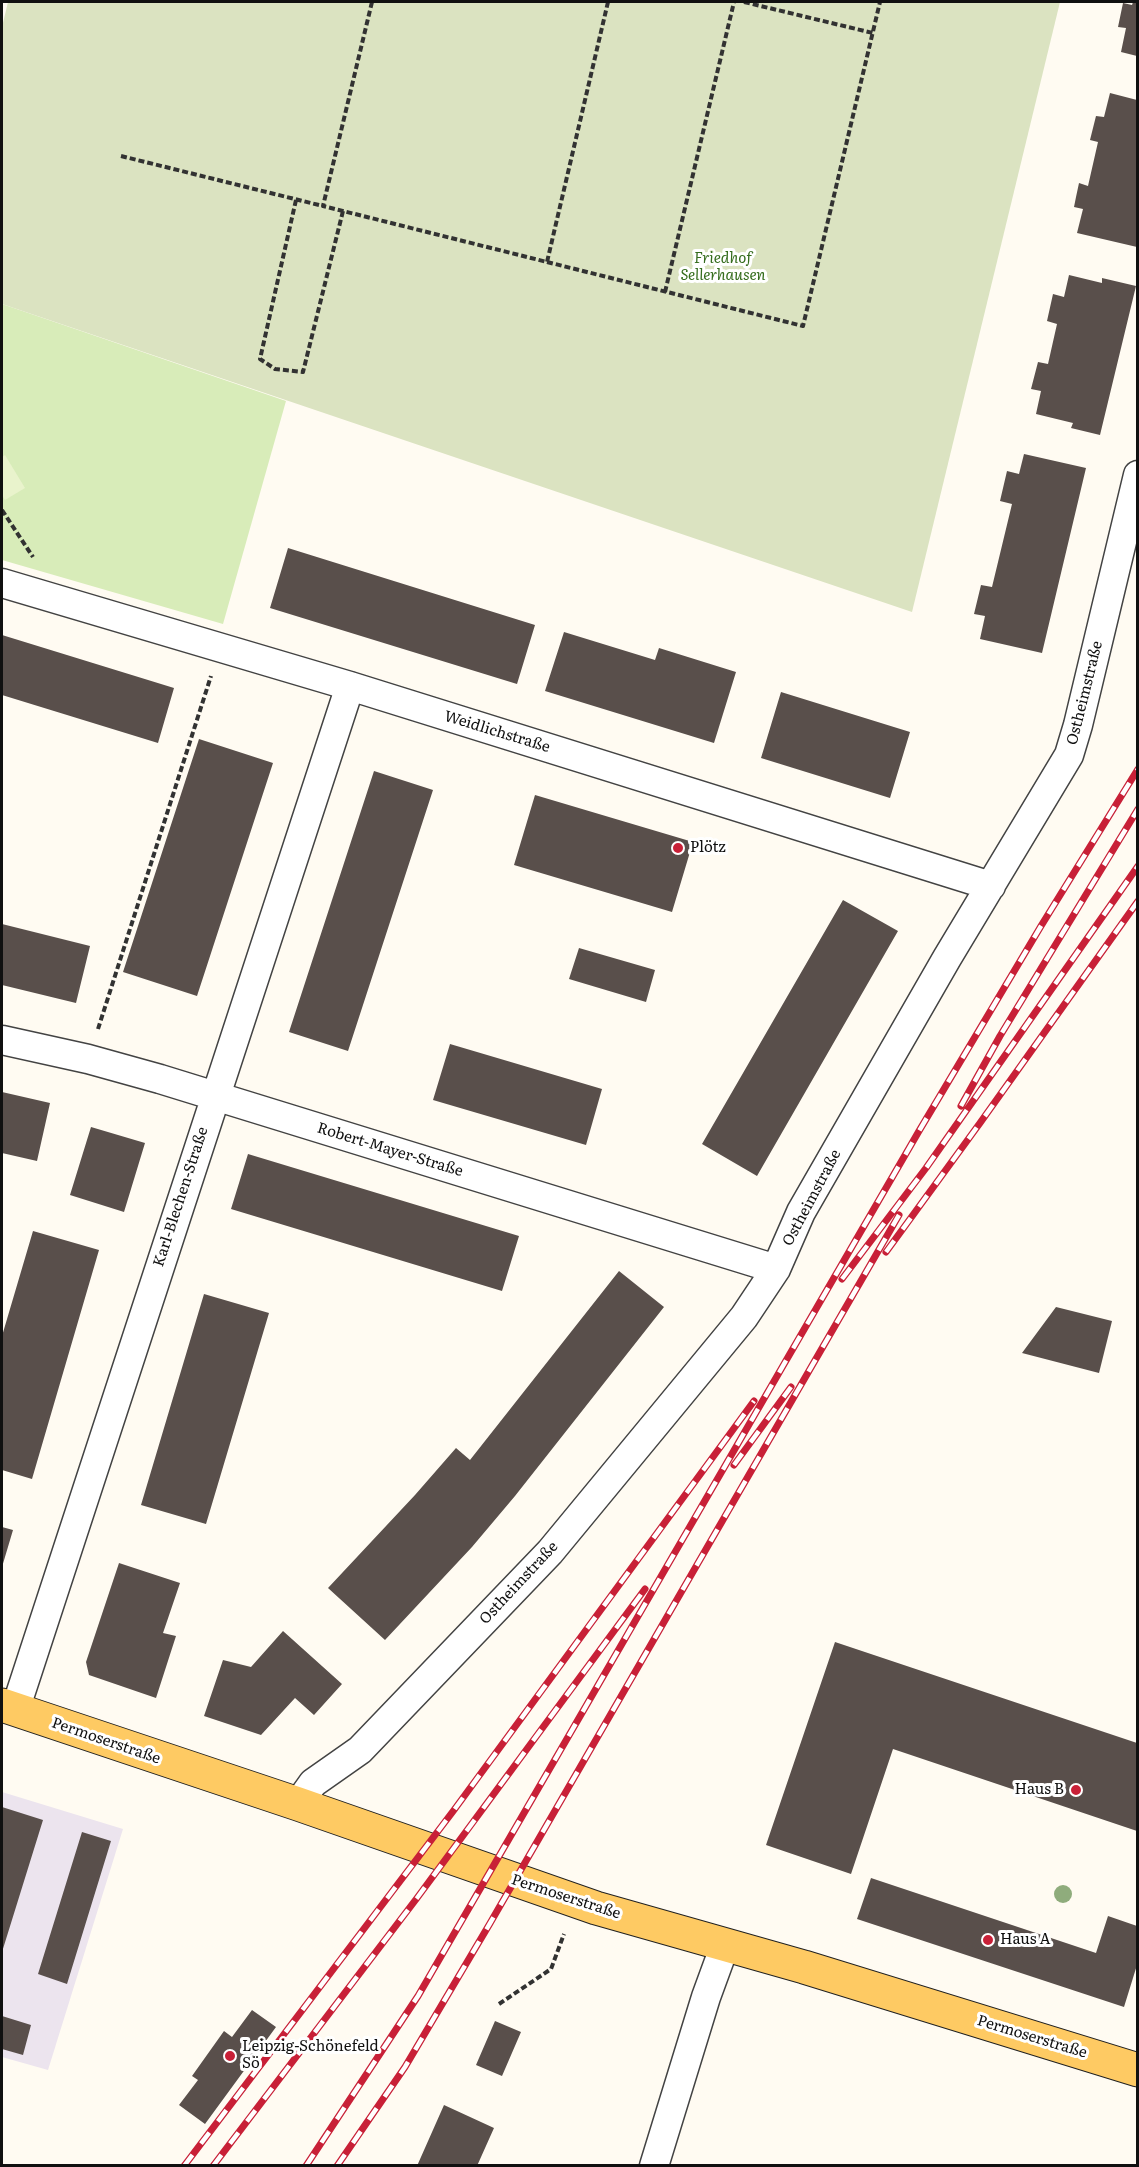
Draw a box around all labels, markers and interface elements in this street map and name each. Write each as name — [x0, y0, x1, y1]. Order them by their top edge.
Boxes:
park label: Friedhof Sellerhausen — [681, 250, 765, 285]
street label: Ostheimstraße — [1063, 639, 1107, 747]
street label: Weidlichstraße — [442, 707, 552, 757]
place label: Plötz — [690, 839, 726, 857]
marker: Plötz — [671, 841, 685, 855]
street label: Robert-Mayer-Straße — [315, 1119, 465, 1181]
street label: Karl-Blechen-Straße — [150, 1125, 212, 1269]
street label: Ostheimstraße — [779, 1147, 845, 1249]
street label: Ostheimstraße — [476, 1538, 562, 1628]
street label: Permoserstraße — [49, 1714, 163, 1768]
place label: Haus B — [1015, 1781, 1064, 1799]
marker: Haus B — [1069, 1783, 1083, 1797]
street label: Permoserstraße — [509, 1871, 623, 1923]
place label: Haus A — [1000, 1931, 1051, 1949]
marker: Haus A — [981, 1933, 995, 1947]
street label: Permoserstraße — [975, 2012, 1089, 2062]
place label: Leipzig-Schönefeld Sö — [242, 2038, 379, 2073]
marker: Leipzig-Schönefeld Sö — [223, 2049, 237, 2063]

